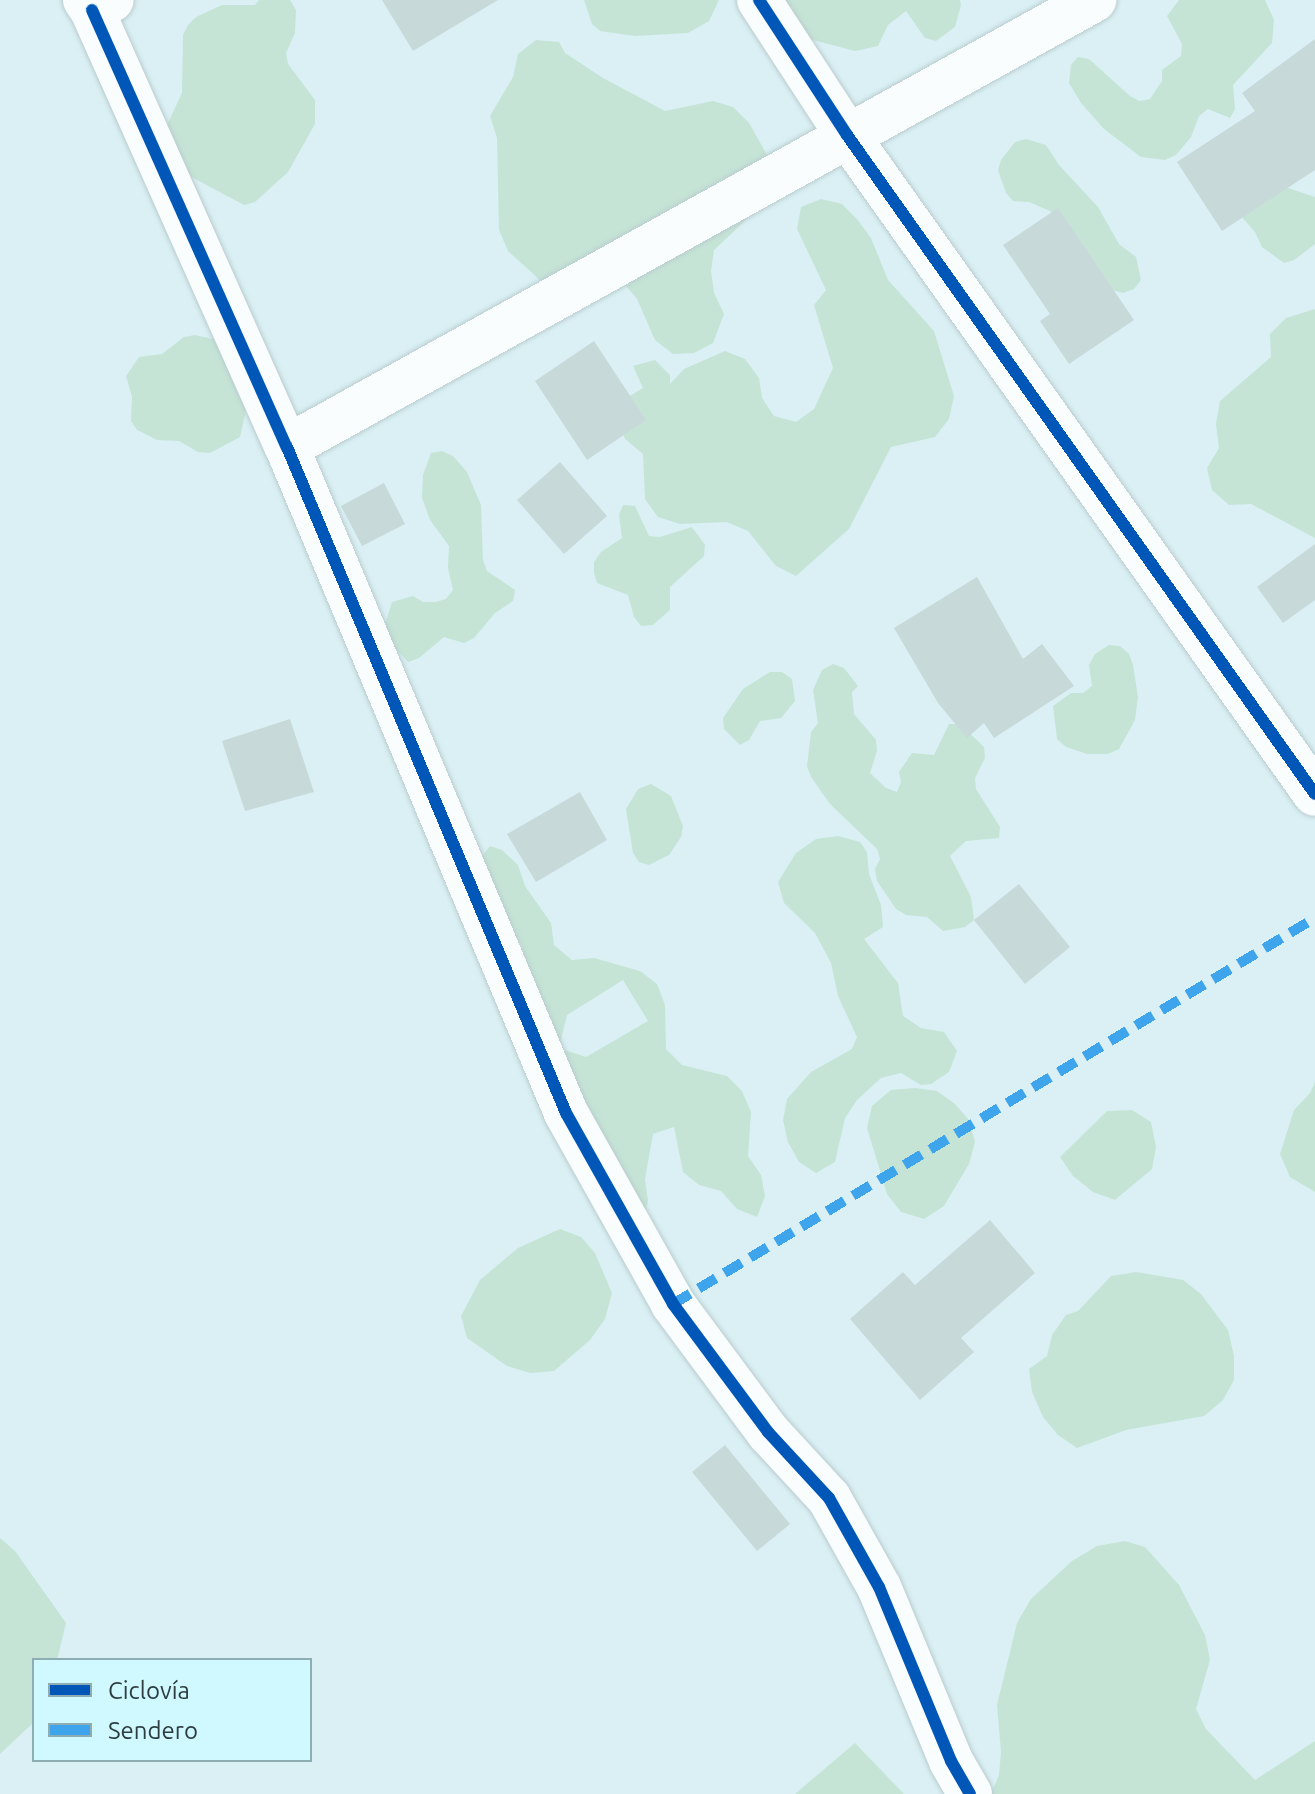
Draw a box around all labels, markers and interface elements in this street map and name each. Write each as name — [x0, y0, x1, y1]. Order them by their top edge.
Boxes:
legend — [32, 1658, 312, 1762]
text: Ciclovía — [108, 1677, 190, 1704]
text: Sendero — [108, 1717, 198, 1744]

